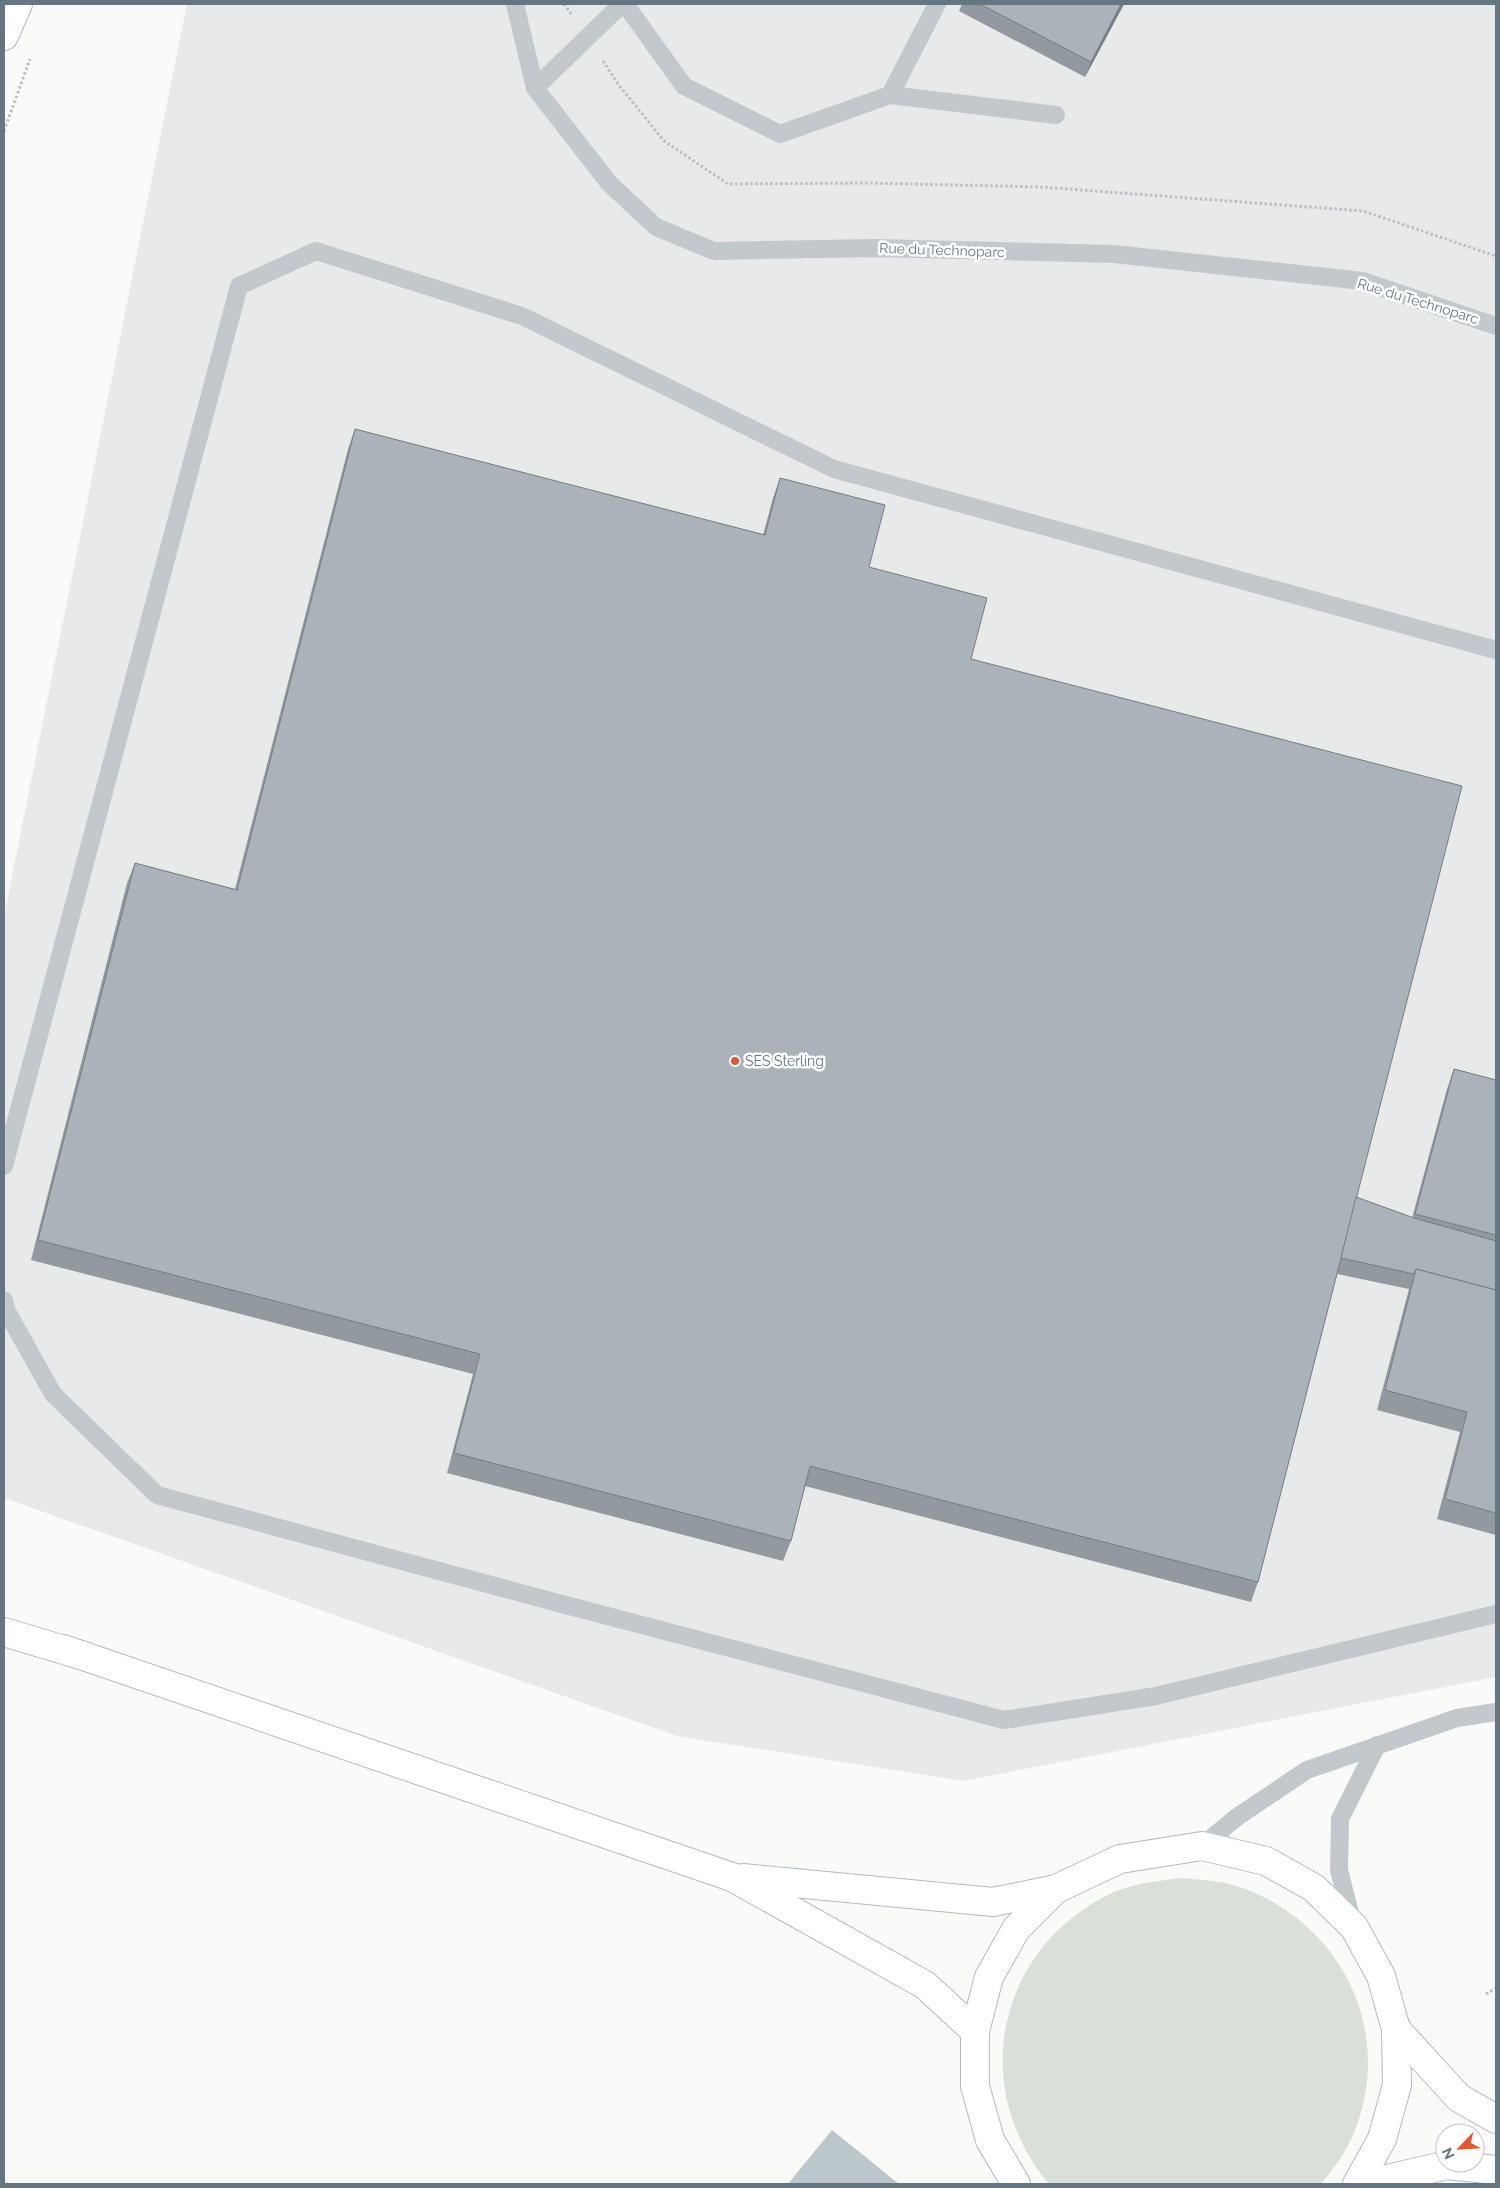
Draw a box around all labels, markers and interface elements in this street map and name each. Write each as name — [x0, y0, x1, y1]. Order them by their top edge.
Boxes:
street label: Rue du Technoparc — [879, 240, 1005, 260]
street label: Rue du Technoparc — [1356, 275, 1481, 327]
place label: SES Sterling — [745, 1053, 824, 1069]
marker: SES Sterling — [729, 1055, 741, 1067]
north arrow — [1435, 2123, 1485, 2173]
text: N — [1439, 2145, 1458, 2162]

